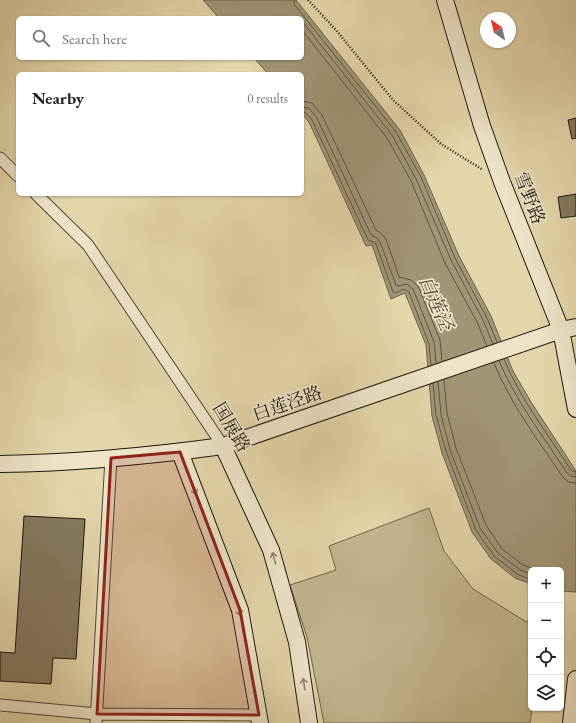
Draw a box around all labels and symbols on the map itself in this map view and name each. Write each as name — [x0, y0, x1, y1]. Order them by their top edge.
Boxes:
north arrow — [480, 12, 516, 48]
street label: 雪野路 — [510, 169, 550, 227]
water label: 白莲泾 — [413, 272, 460, 336]
street label: 白莲泾路 — [249, 380, 325, 426]
street label: 国展路 — [208, 398, 256, 456]
one-way arrow — [190, 482, 198, 494]
one-way arrow — [269, 552, 277, 565]
one-way arrow — [236, 604, 243, 617]
one-way arrow — [300, 678, 308, 691]

